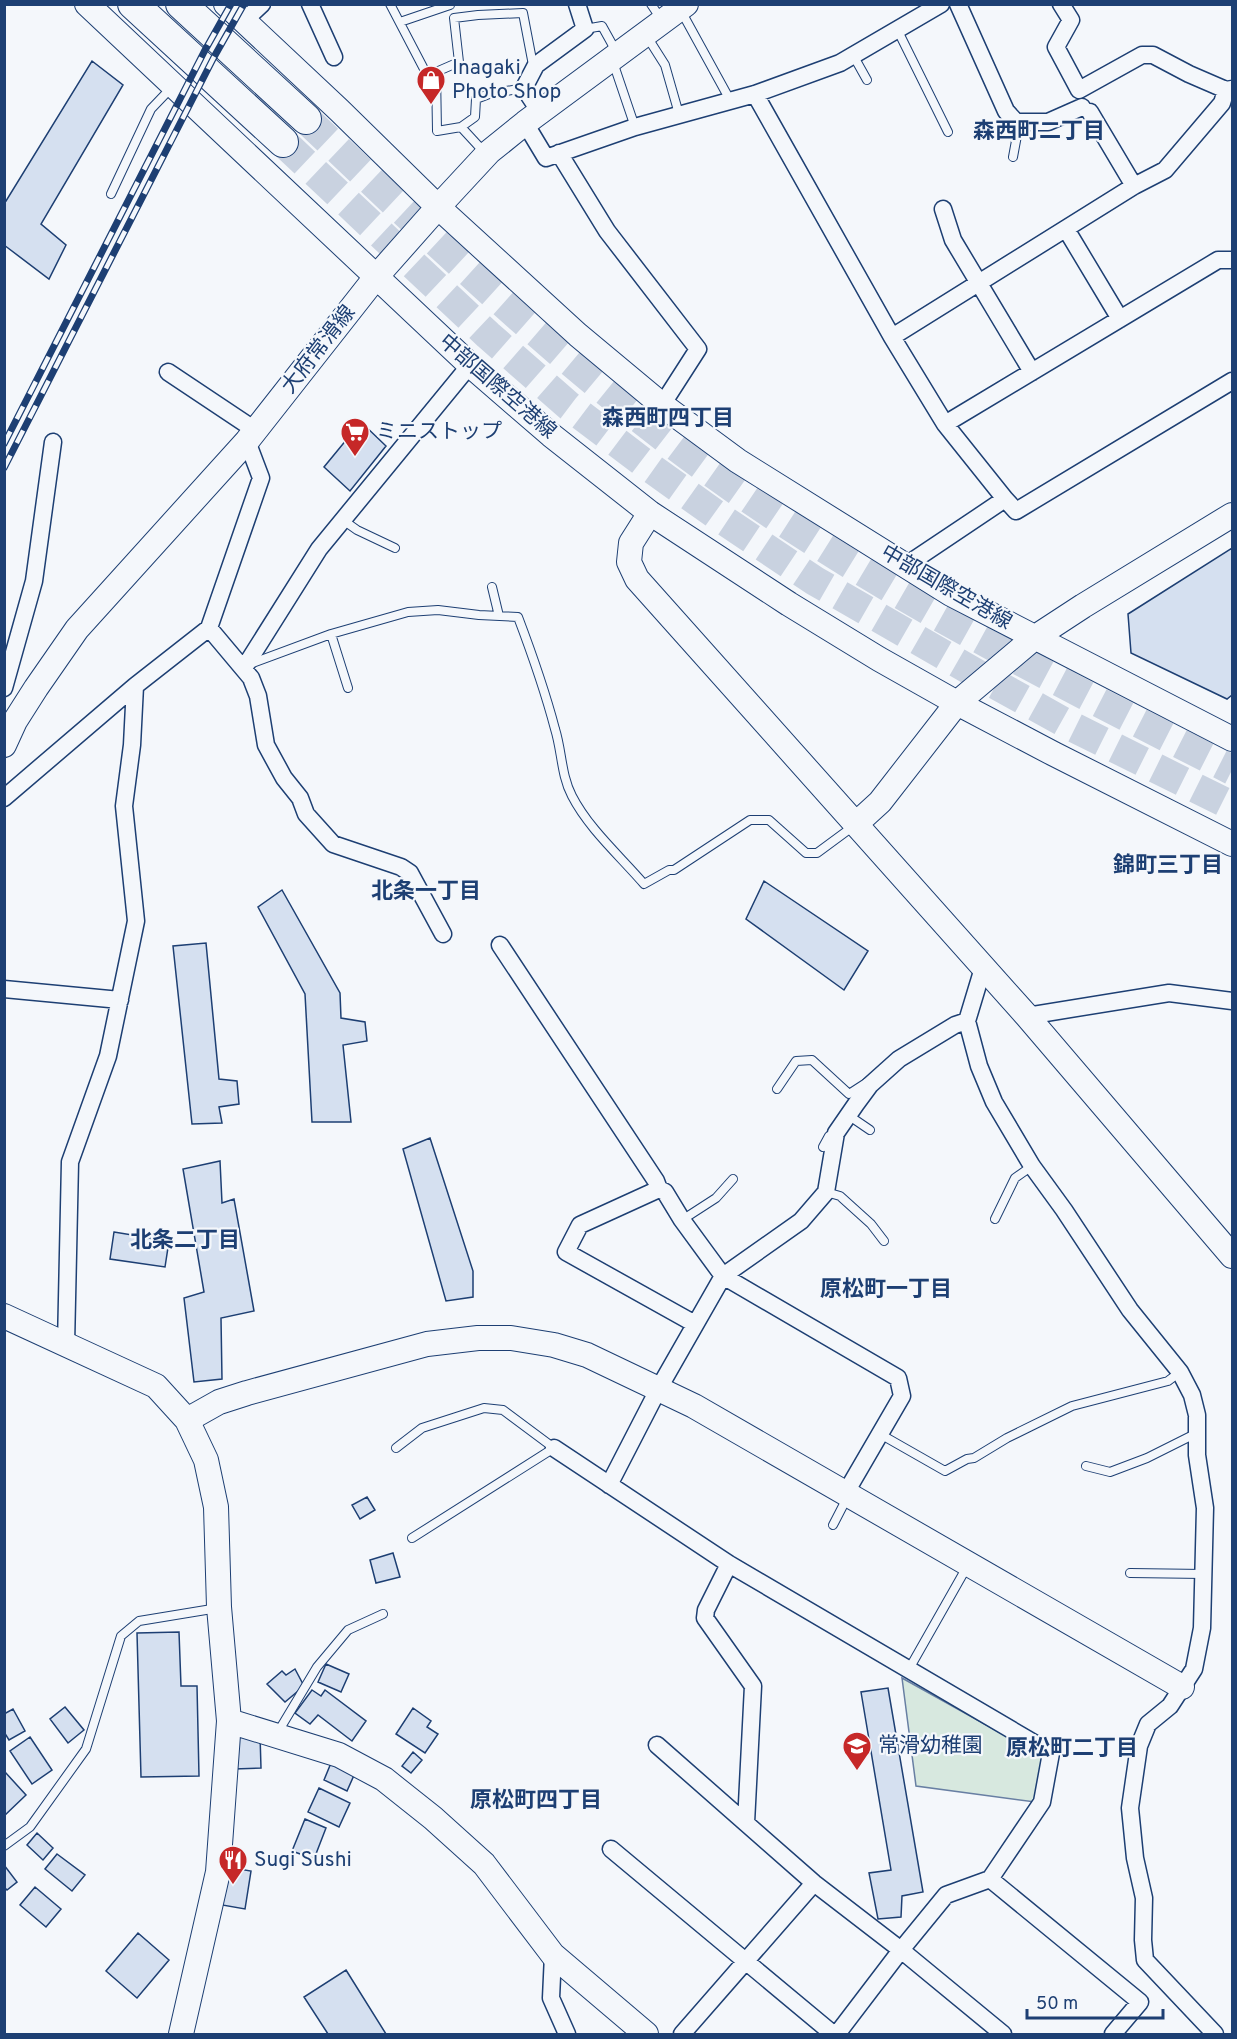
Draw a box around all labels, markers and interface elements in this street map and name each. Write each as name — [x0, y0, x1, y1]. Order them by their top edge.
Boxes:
place label: Inagaki Photo Shop — [452, 55, 561, 106]
shop icon: Inagaki Photo Shop — [415, 64, 447, 106]
district label: 森西町二丁目 — [973, 119, 1105, 146]
street label: 大府常滑線 — [276, 300, 362, 400]
street label: 中部国際空港線 — [433, 329, 561, 445]
district label: 森西町四丁目 — [602, 406, 734, 433]
supermarket icon: ミニストップ — [339, 416, 371, 458]
place label: ミニストップ — [376, 419, 502, 446]
street label: 中部国際空港線 — [876, 540, 1016, 636]
district label: 錦町三丁目 — [1113, 853, 1223, 880]
district label: 北条一丁目 — [371, 879, 481, 906]
district label: 北条二丁目 — [130, 1228, 240, 1255]
district label: 原松町一丁目 — [820, 1277, 952, 1304]
school or university icon: 常滑幼稚園 — [841, 1730, 873, 1772]
place label: 常滑幼稚園 — [878, 1733, 983, 1760]
district label: 原松町二丁目 — [1006, 1736, 1138, 1763]
district label: 原松町四丁目 — [470, 1788, 602, 1815]
restaurant icon: Sugi Sushi — [217, 1844, 249, 1886]
place label: Sugi Sushi — [254, 1847, 352, 1874]
scale bar — [1027, 1982, 1164, 2020]
text: 50 m — [1036, 1993, 1078, 2016]

